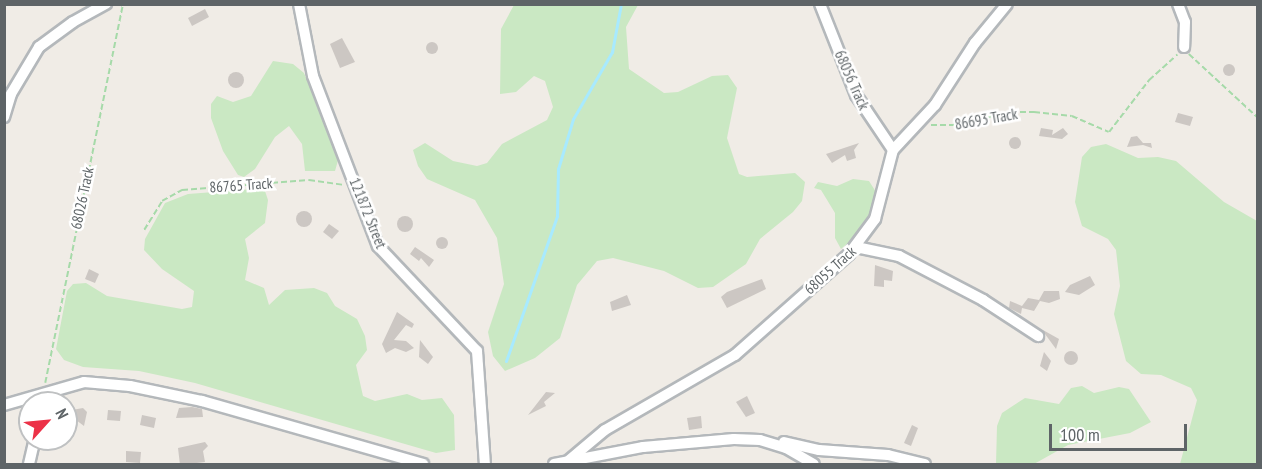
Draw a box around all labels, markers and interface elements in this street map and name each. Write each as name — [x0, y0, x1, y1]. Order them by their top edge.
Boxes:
street label: 68056 Track — [831, 47, 873, 113]
street label: 86693 Track — [953, 105, 1019, 133]
street label: 68026 Track — [67, 165, 97, 231]
street label: 86765 Track — [209, 174, 273, 196]
street label: 121872 Street — [346, 175, 390, 251]
street label: 68055 Track — [800, 242, 860, 298]
north arrow — [18, 391, 78, 451]
text: N — [51, 405, 73, 422]
scale bar — [1052, 412, 1190, 450]
text: 100 m — [1060, 423, 1100, 446]

